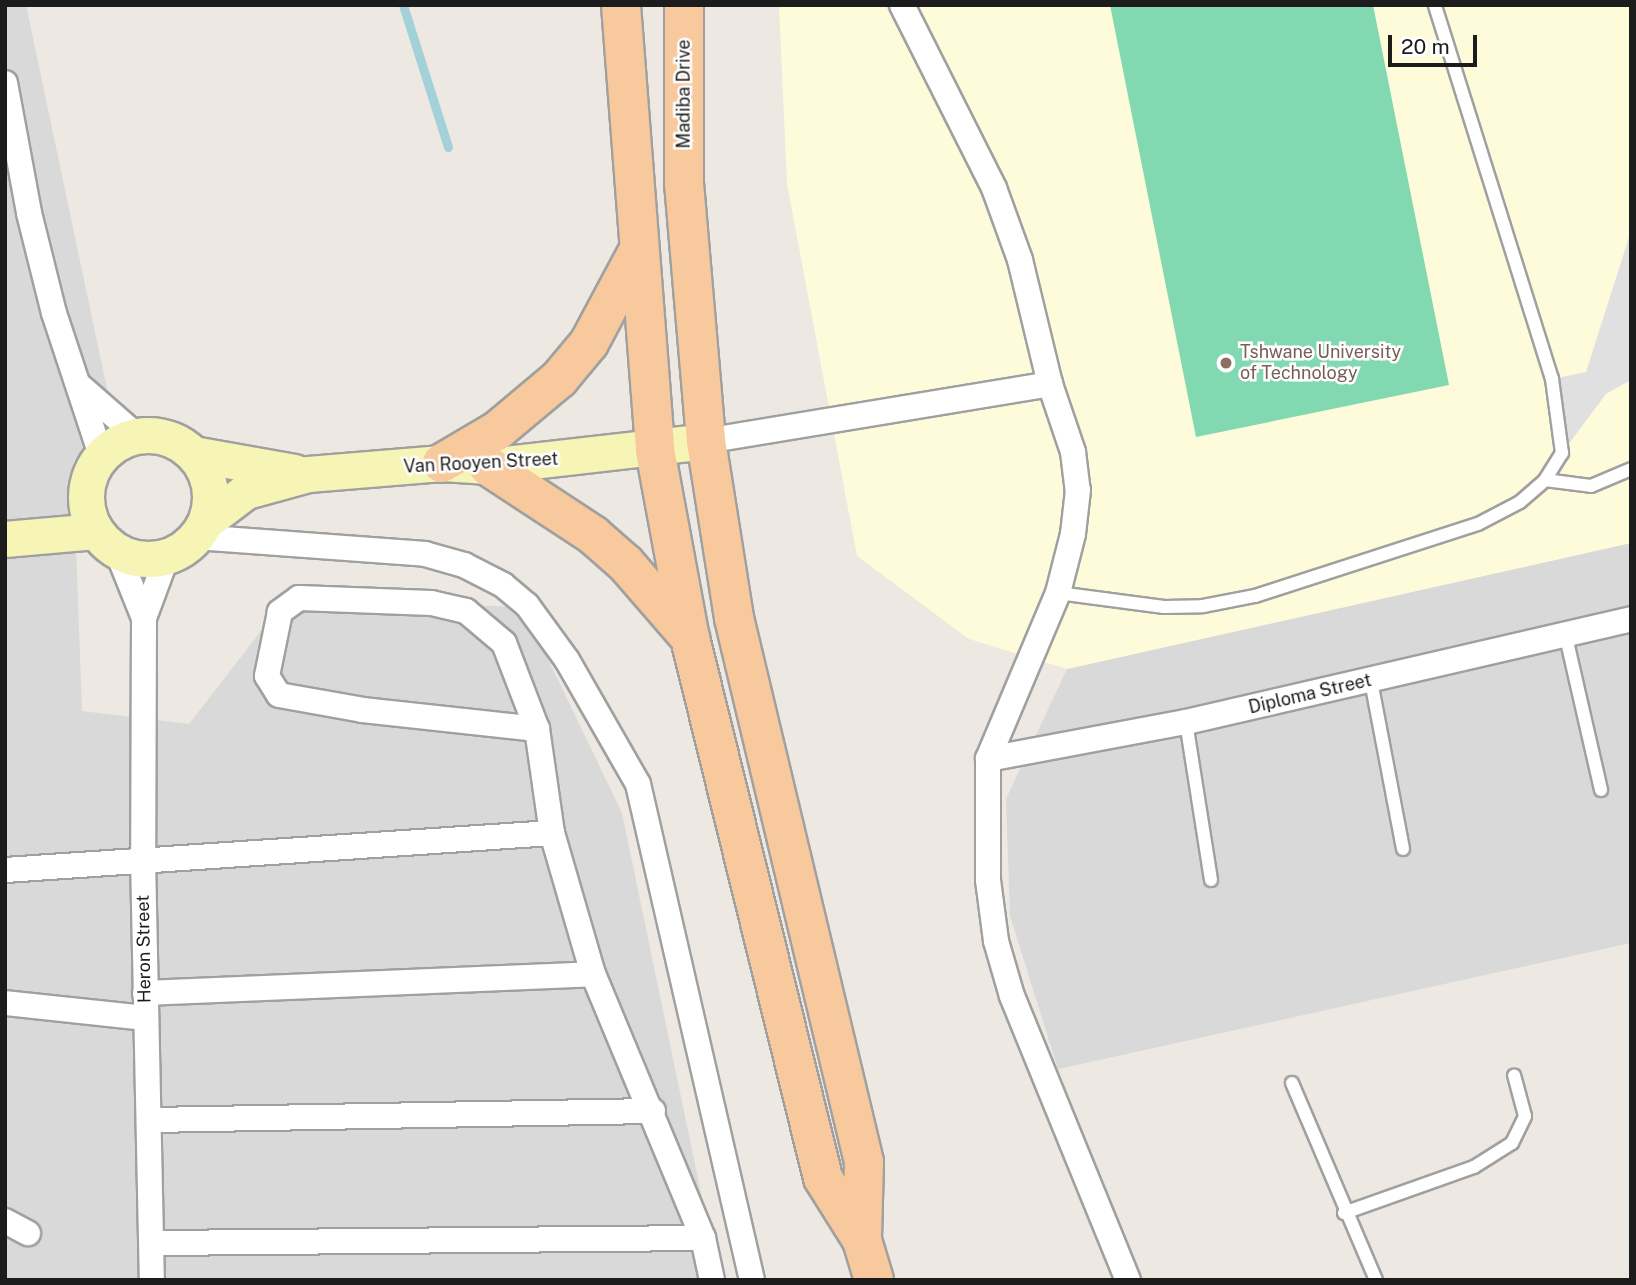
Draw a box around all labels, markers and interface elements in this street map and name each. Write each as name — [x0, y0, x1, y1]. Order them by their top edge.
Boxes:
scale bar — [1391, 21, 1480, 65]
text: 20 m — [1401, 34, 1450, 59]
street label: Madiba Drive — [673, 39, 695, 149]
place label: Tshwane University of Technology — [1240, 342, 1401, 384]
marker: Tshwane University of Technology — [1218, 355, 1234, 371]
street label: Van Rooyen Street — [403, 448, 559, 478]
street label: Diploma Street — [1246, 669, 1374, 719]
street label: Heron Street — [132, 895, 156, 1003]

